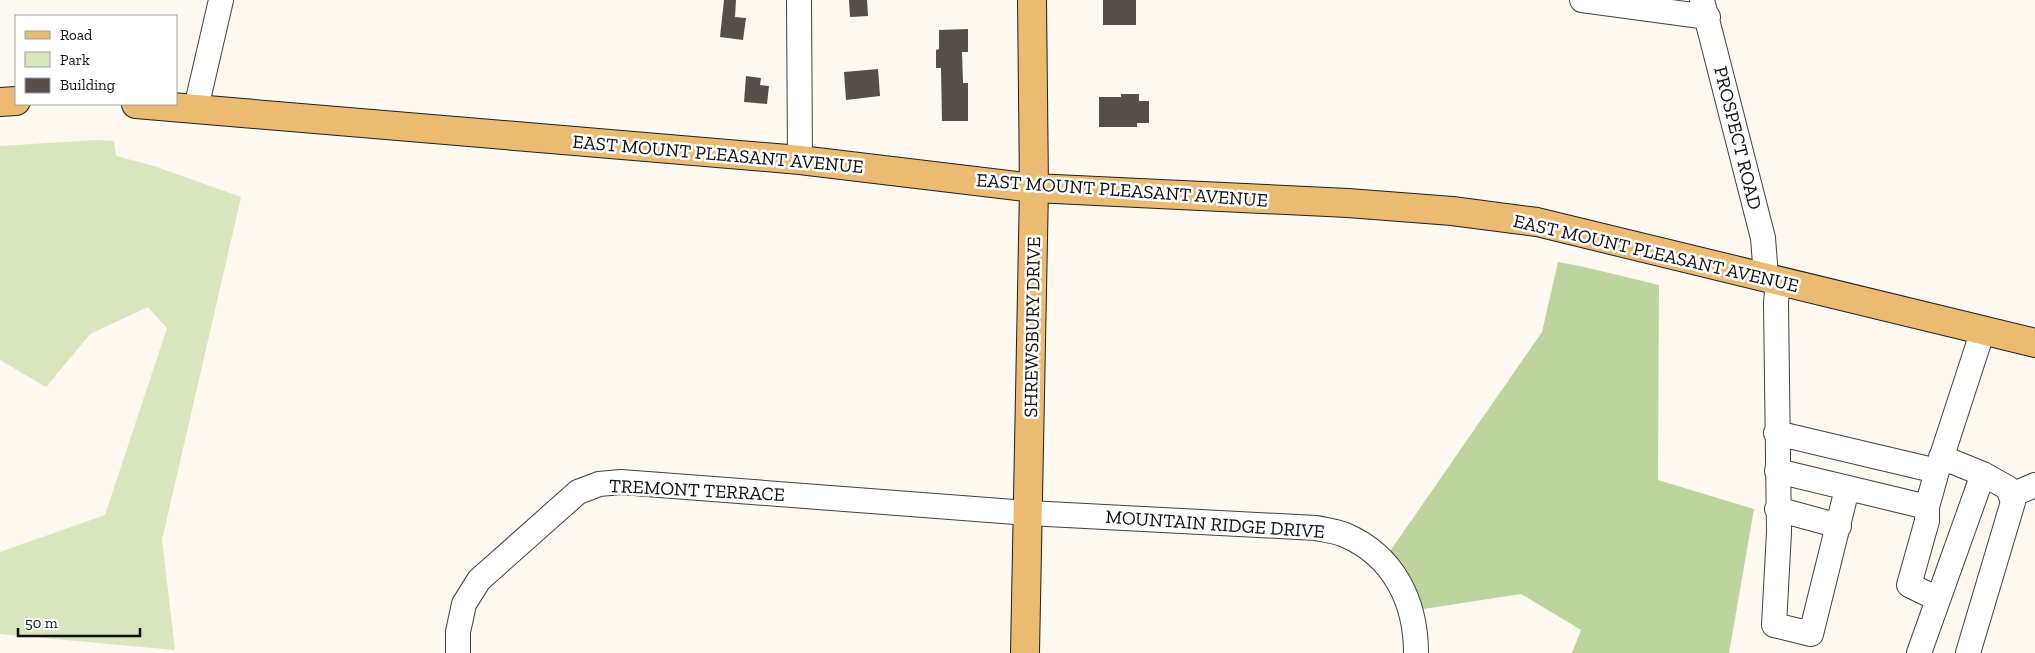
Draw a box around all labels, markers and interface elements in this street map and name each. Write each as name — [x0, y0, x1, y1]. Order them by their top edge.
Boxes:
legend — [15, 15, 178, 105]
text: Road — [60, 26, 93, 44]
text: Park — [60, 51, 90, 69]
street label: PROSPECT ROAD — [1709, 64, 1767, 212]
text: Building — [60, 76, 115, 94]
street label: EAST MOUNT PLEASANT AVENUE — [571, 130, 865, 178]
street label: EAST MOUNT PLEASANT AVENUE — [975, 168, 1269, 212]
street label: EAST MOUNT PLEASANT AVENUE — [1511, 209, 1801, 297]
street label: SHREWSBURY DRIVE — [1019, 236, 1045, 418]
street label: TREMONT TERRACE — [609, 474, 785, 506]
street label: MOUNTAIN RIDGE DRIVE — [1105, 505, 1325, 543]
scale bar — [18, 606, 140, 638]
text: 50 m — [25, 614, 58, 632]

